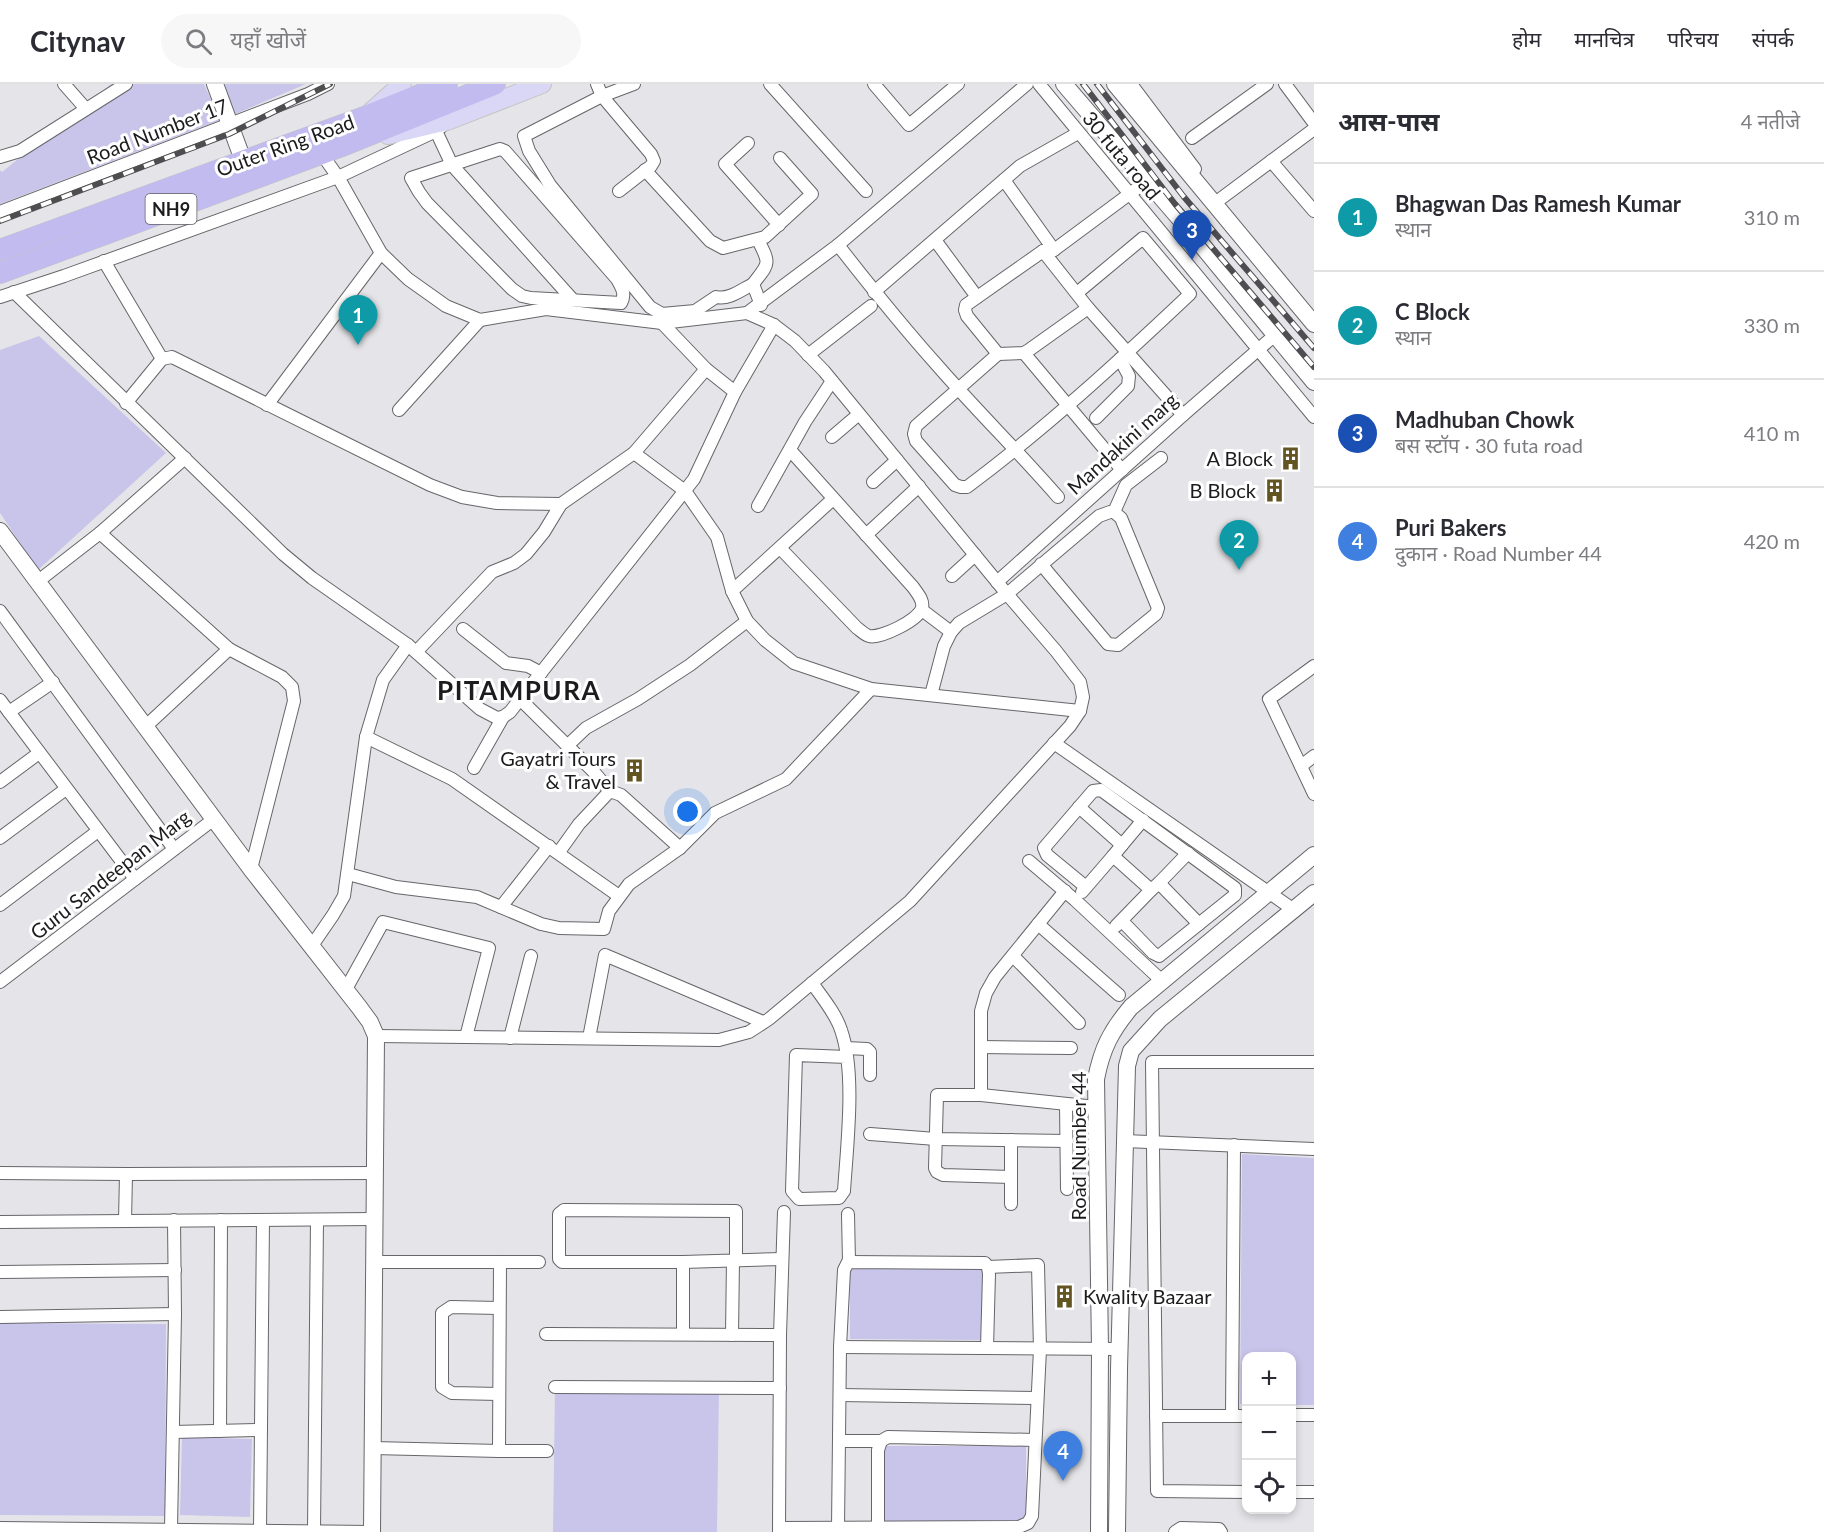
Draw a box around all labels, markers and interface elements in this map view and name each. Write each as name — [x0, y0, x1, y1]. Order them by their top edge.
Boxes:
search box — [161, 14, 581, 68]
text: Citynav — [30, 24, 125, 58]
icon: search — [182, 25, 215, 58]
text: यहाँ खोजें — [230, 26, 306, 53]
text: होम — [1512, 26, 1541, 51]
text: मानचित्र — [1574, 26, 1634, 51]
text: परिचय — [1667, 26, 1719, 51]
text: संपर्क — [1752, 26, 1794, 51]
street label: Road Number 17 — [83, 93, 231, 169]
text: आस-पास — [1338, 105, 1440, 137]
street label: 30 futa road — [1078, 106, 1166, 204]
street label: Outer Ring Road — [213, 109, 357, 181]
text: 4 नतीजे — [1741, 109, 1800, 133]
text: Bhagwan Das Ramesh Kumar — [1395, 190, 1681, 217]
road number: NH9 — [146, 194, 196, 224]
text: 1 — [1352, 205, 1363, 229]
text: 310 m — [1744, 205, 1800, 229]
pin: 3 — [1172, 210, 1212, 260]
text: स्थान — [1395, 217, 1431, 241]
pin: 1 — [338, 296, 378, 345]
text: C Block — [1395, 298, 1470, 325]
text: 2 — [1352, 313, 1363, 337]
text: 330 m — [1744, 313, 1800, 337]
text: स्थान — [1395, 325, 1431, 349]
street label: Mandakini marg — [1062, 387, 1182, 499]
text: Madhuban Chowk — [1395, 406, 1574, 433]
text: 3 — [1352, 421, 1363, 445]
text: 410 m — [1744, 421, 1800, 445]
text: बस स्टॉप · 30 futa road — [1395, 433, 1583, 457]
building icon: A Block — [1278, 445, 1304, 471]
place label: A Block — [1207, 446, 1274, 470]
building icon: B Block — [1261, 477, 1287, 503]
place label: B Block — [1189, 478, 1257, 502]
text: Puri Bakers — [1395, 514, 1506, 541]
pin: 2 — [1220, 520, 1258, 570]
text: 4 — [1352, 529, 1363, 553]
text: 420 m — [1744, 529, 1800, 553]
text: दुकान · Road Number 44 — [1395, 541, 1602, 565]
district label: PITAMPURA — [437, 674, 601, 706]
place label: Gayatri Tours & Travel — [500, 746, 616, 793]
building icon: Gayatri Tours & Travel — [621, 757, 647, 783]
your location — [673, 797, 702, 826]
street label: Guru Sandeepan Marg — [25, 804, 195, 944]
street label: Road Number 44 — [1066, 1071, 1090, 1221]
building icon: Kwality Bazaar — [1052, 1283, 1078, 1309]
place label: Kwality Bazaar — [1083, 1284, 1212, 1308]
map controls — [1242, 1352, 1296, 1514]
button: + — [1242, 1352, 1296, 1406]
button: − — [1242, 1406, 1296, 1460]
pin: 4 — [1044, 1432, 1082, 1481]
button: locate — [1242, 1460, 1296, 1514]

